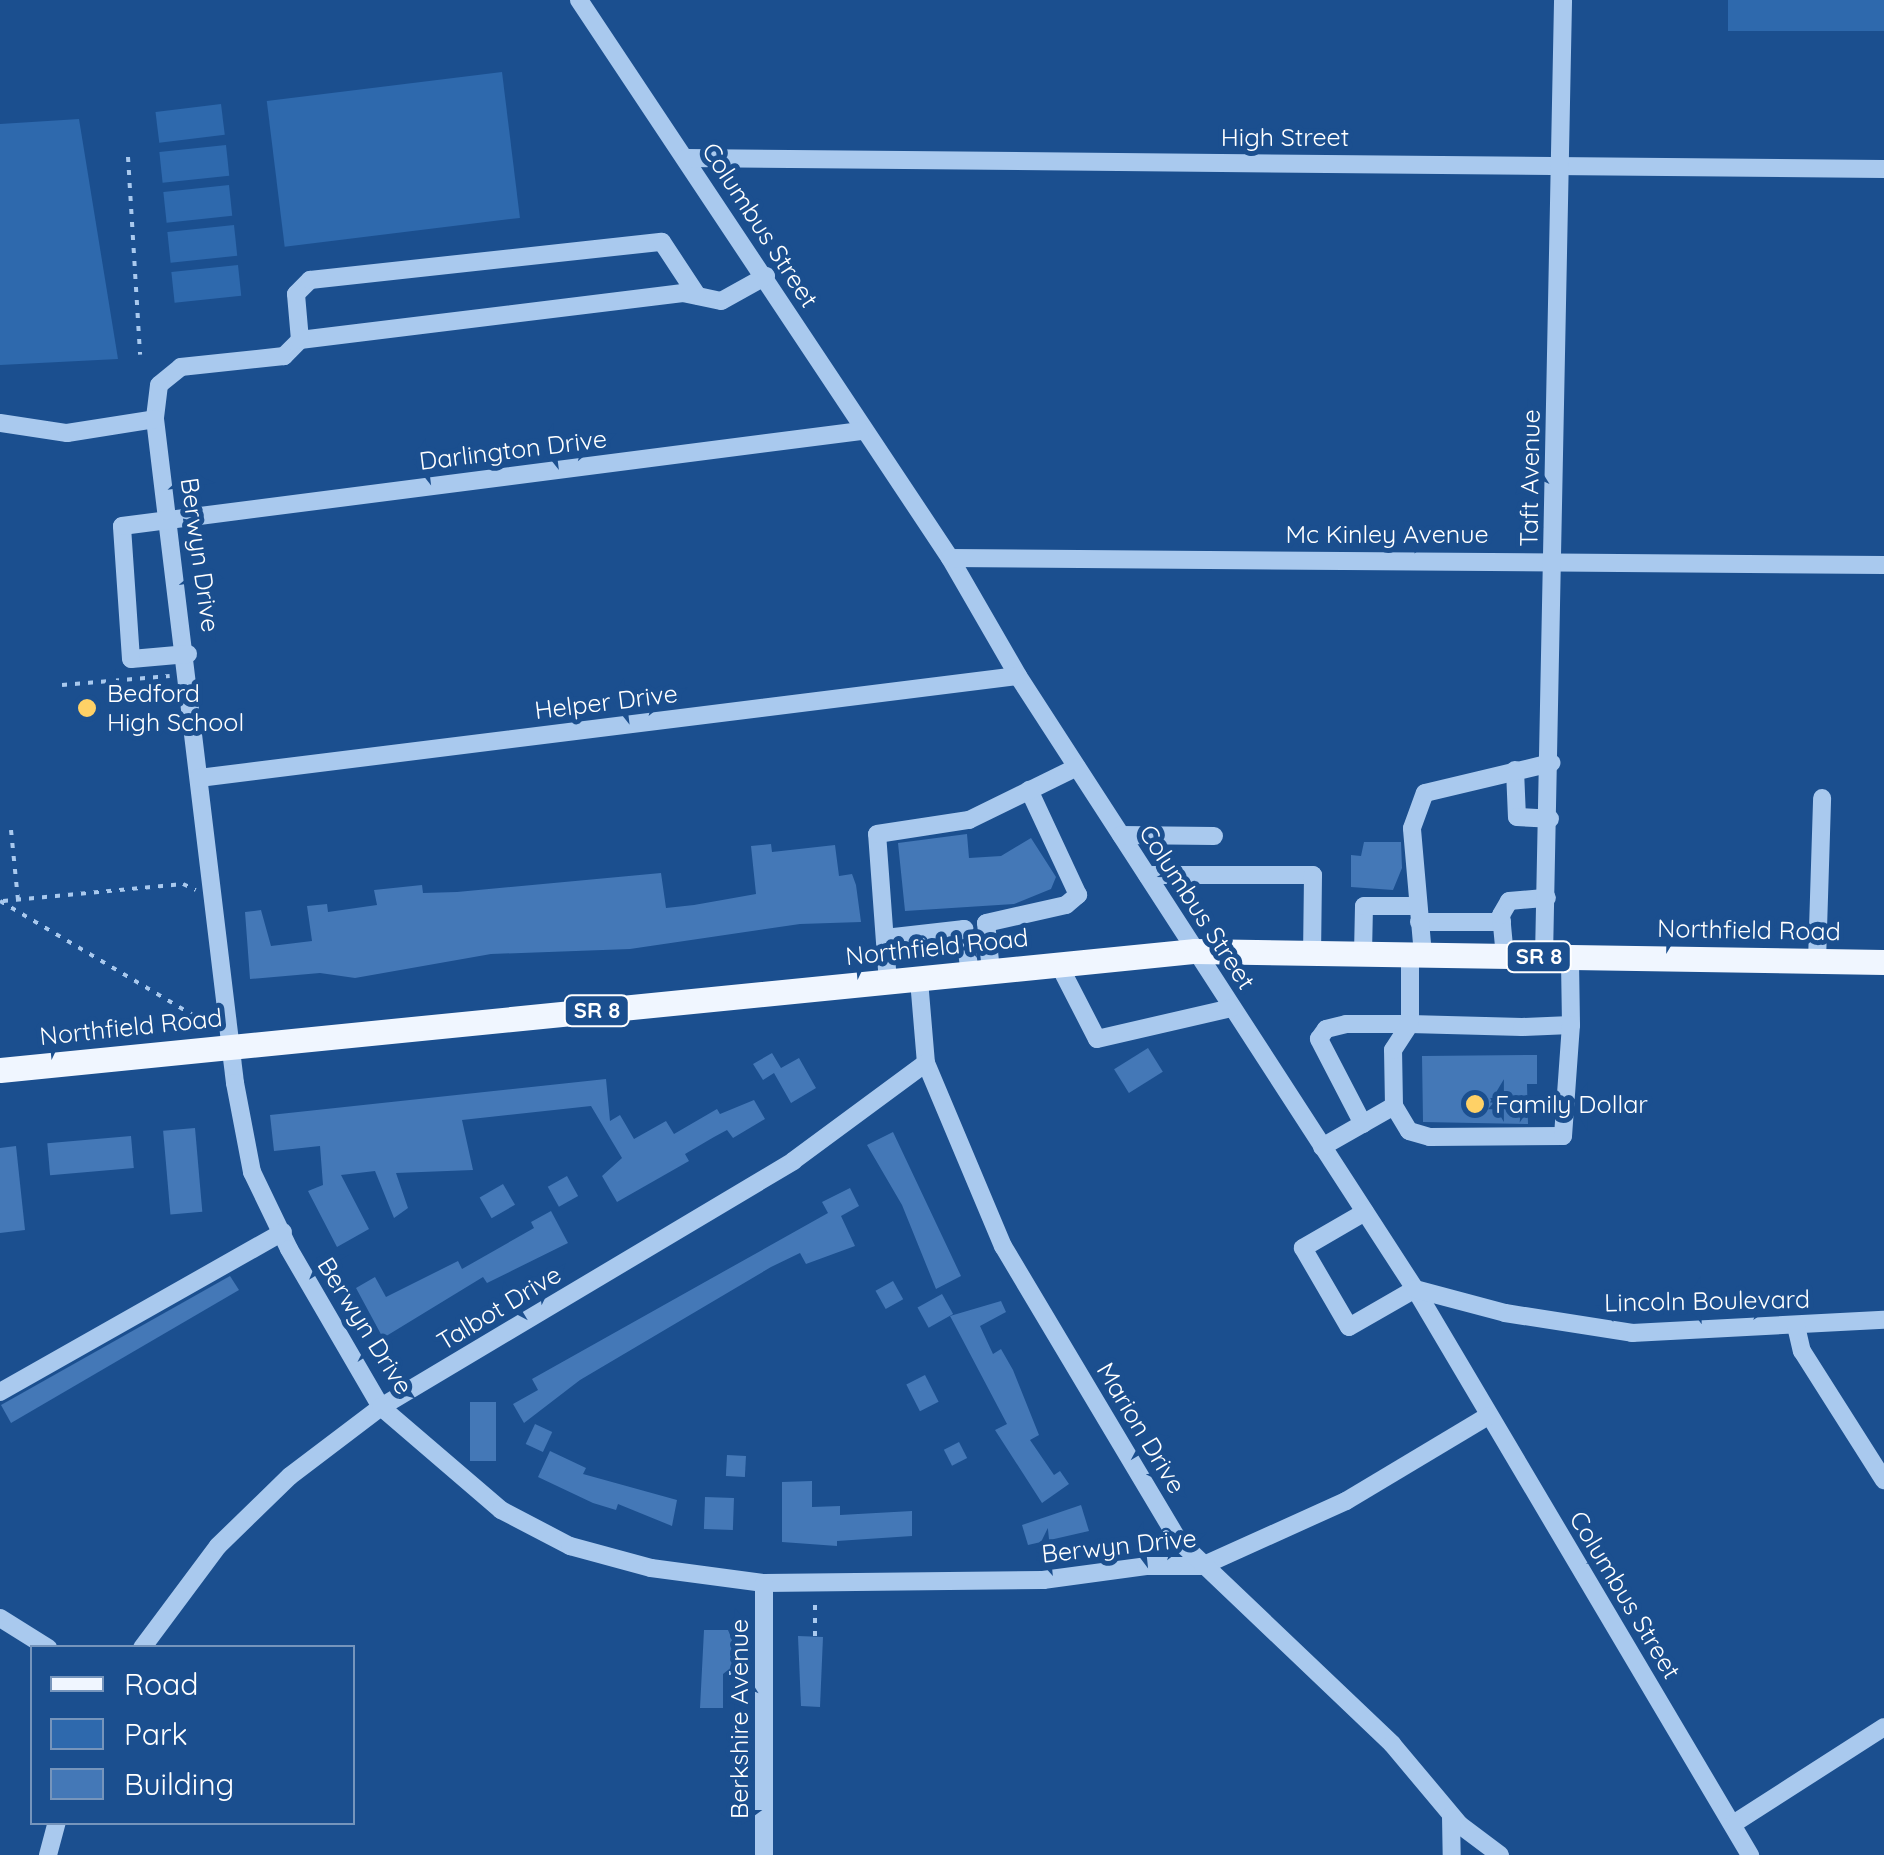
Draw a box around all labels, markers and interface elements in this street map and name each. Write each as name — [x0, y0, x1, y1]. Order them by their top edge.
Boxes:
street label: High Street — [1221, 122, 1349, 152]
street label: Columbus Street — [696, 137, 824, 313]
street label: Taft Avenue — [1514, 409, 1546, 547]
street label: Darlington Drive — [417, 424, 609, 476]
street label: Berwyn Drive — [174, 476, 226, 634]
street label: Mc Kinley Avenue — [1285, 519, 1489, 549]
street label: Helper Drive — [533, 678, 679, 726]
place label: Bedford High School — [107, 679, 244, 738]
marker: Bedford High School — [76, 697, 98, 719]
street label: Columbus Street — [1133, 819, 1261, 995]
street label: Northfield Road — [1657, 913, 1841, 947]
street label: Northfield Road — [844, 922, 1030, 972]
road number: SR 8 — [1504, 940, 1574, 974]
road number: SR 8 — [562, 994, 632, 1028]
street label: Northfield Road — [38, 1002, 224, 1052]
place label: Family Dollar — [1495, 1089, 1648, 1119]
marker: Family Dollar — [1464, 1093, 1486, 1115]
street label: Berwyn Drive — [311, 1252, 419, 1400]
street label: Talbot Drive — [432, 1259, 566, 1357]
street label: Lincoln Boulevard — [1604, 1284, 1810, 1318]
street label: Marion Drive — [1090, 1357, 1192, 1499]
street label: Columbus Street — [1563, 1506, 1687, 1684]
street label: Berwyn Drive — [1040, 1523, 1198, 1569]
street label: Berkshire Avenue — [724, 1619, 754, 1819]
legend — [30, 1645, 355, 1825]
text: Road — [124, 1665, 198, 1703]
text: Park — [124, 1715, 188, 1753]
text: Building — [124, 1765, 234, 1803]

